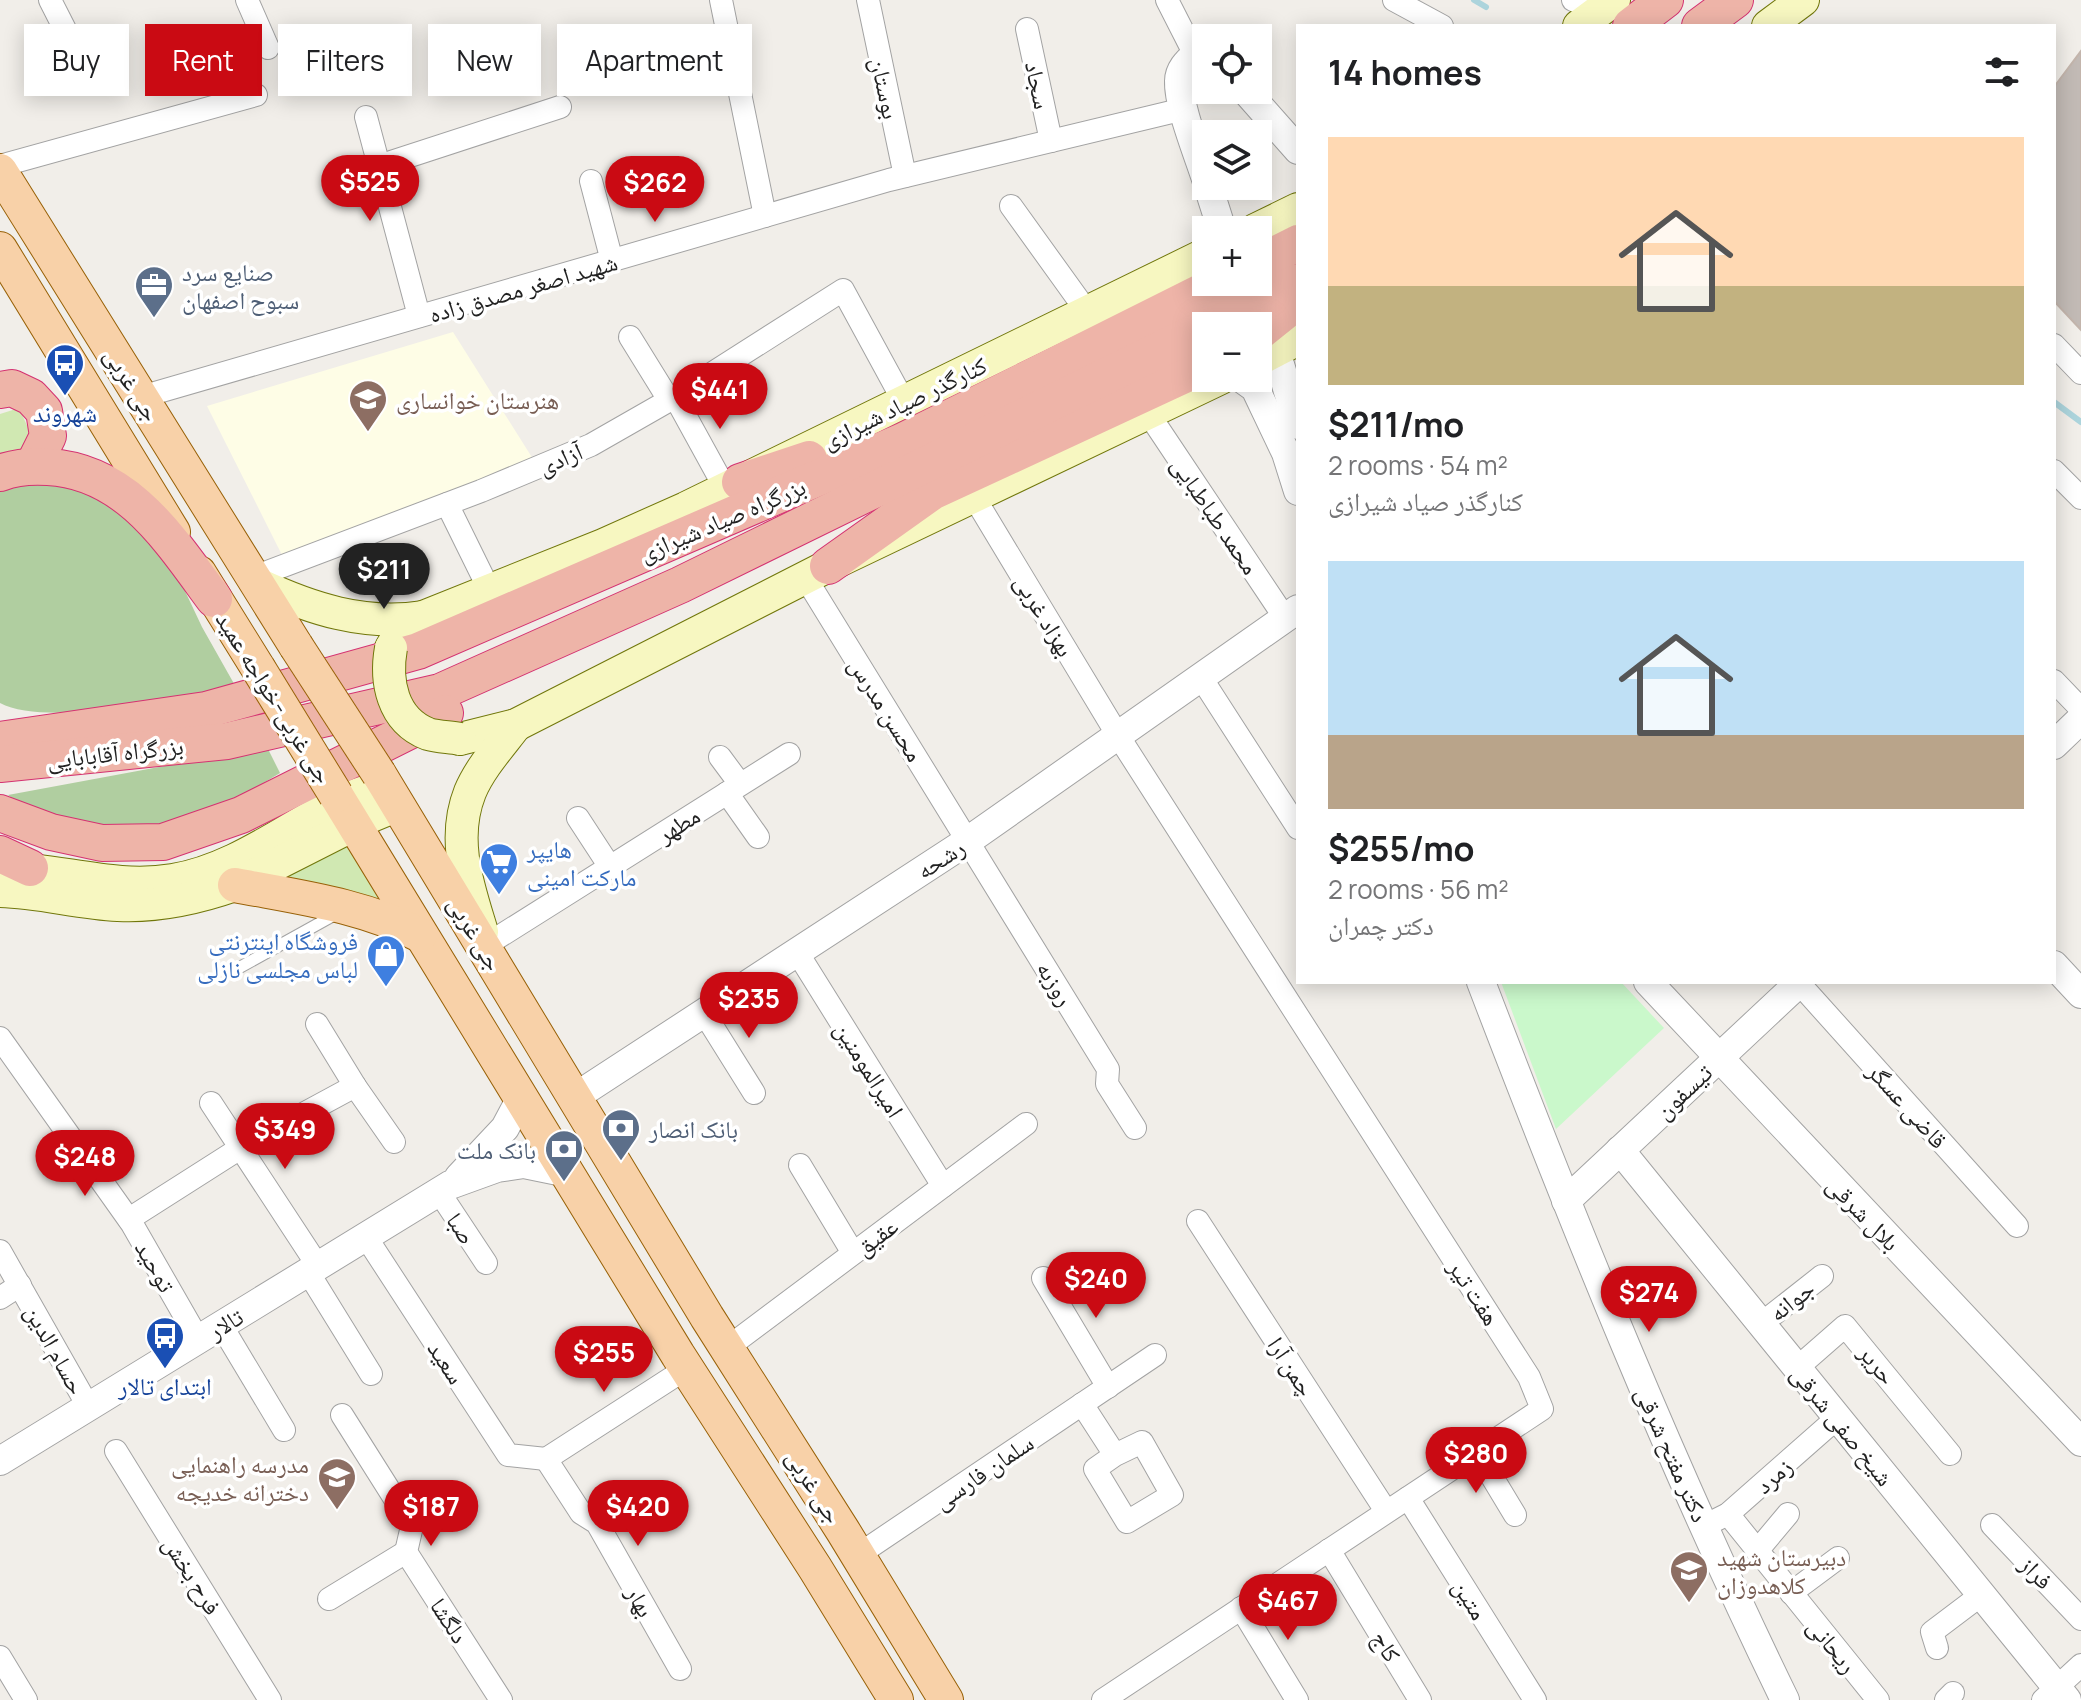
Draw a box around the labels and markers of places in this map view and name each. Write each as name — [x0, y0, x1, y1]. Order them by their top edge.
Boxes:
pin: $525 — [323, 155, 417, 223]
pin: $262 — [608, 156, 702, 224]
place label: صنایع سرد سبوح اصفهان — [182, 255, 299, 316]
office icon: صنایع سرد سبوح اصفهان — [133, 264, 175, 319]
bus stop icon: شهروند — [44, 342, 86, 397]
pin: $441 — [673, 363, 767, 431]
school or university icon: هنرستان خوانساری — [347, 378, 389, 433]
place label: هنرستان خوانساری — [396, 383, 559, 416]
place label: شهروند — [33, 396, 97, 429]
pin: $211 — [337, 543, 431, 611]
place label: هایپر مارکت امینی — [526, 832, 636, 893]
supermarket icon: هایپر مارکت امینی — [478, 841, 520, 896]
place label: فروشگاه اینترنتی لباس مجلسی نازلی — [197, 924, 358, 985]
shop icon: فروشگاه اینترنتی لباس مجلسی نازلی — [365, 933, 407, 988]
pin: $235 — [702, 972, 796, 1040]
pin: $349 — [238, 1103, 332, 1171]
bank icon: بانک انصار — [600, 1107, 642, 1162]
place label: بانک انصار — [648, 1112, 738, 1145]
bank icon: بانک ملت — [543, 1128, 585, 1183]
pin: $248 — [38, 1130, 132, 1198]
place label: بانک ملت — [457, 1133, 536, 1166]
pin: $240 — [1049, 1252, 1143, 1320]
pin: $274 — [1602, 1266, 1696, 1334]
bus stop icon: ابتدای تالار — [144, 1315, 186, 1370]
pin: $255 — [557, 1326, 651, 1394]
place label: ابتدای تالار — [117, 1369, 212, 1402]
pin: $280 — [1429, 1427, 1523, 1495]
place label: مدرسه راهنمایی دخترانه خدیجه — [171, 1447, 309, 1508]
school or university icon: مدرسه راهنمایی دخترانه خدیجه — [316, 1456, 358, 1511]
pin: $187 — [384, 1480, 478, 1548]
pin: $420 — [591, 1480, 685, 1548]
place label: دبیرستان شهید کلاهدوزان — [1717, 1540, 1846, 1601]
school or university icon: دبیرستان شهید کلاهدوزان — [1668, 1549, 1710, 1604]
pin: $467 — [1241, 1574, 1335, 1642]

